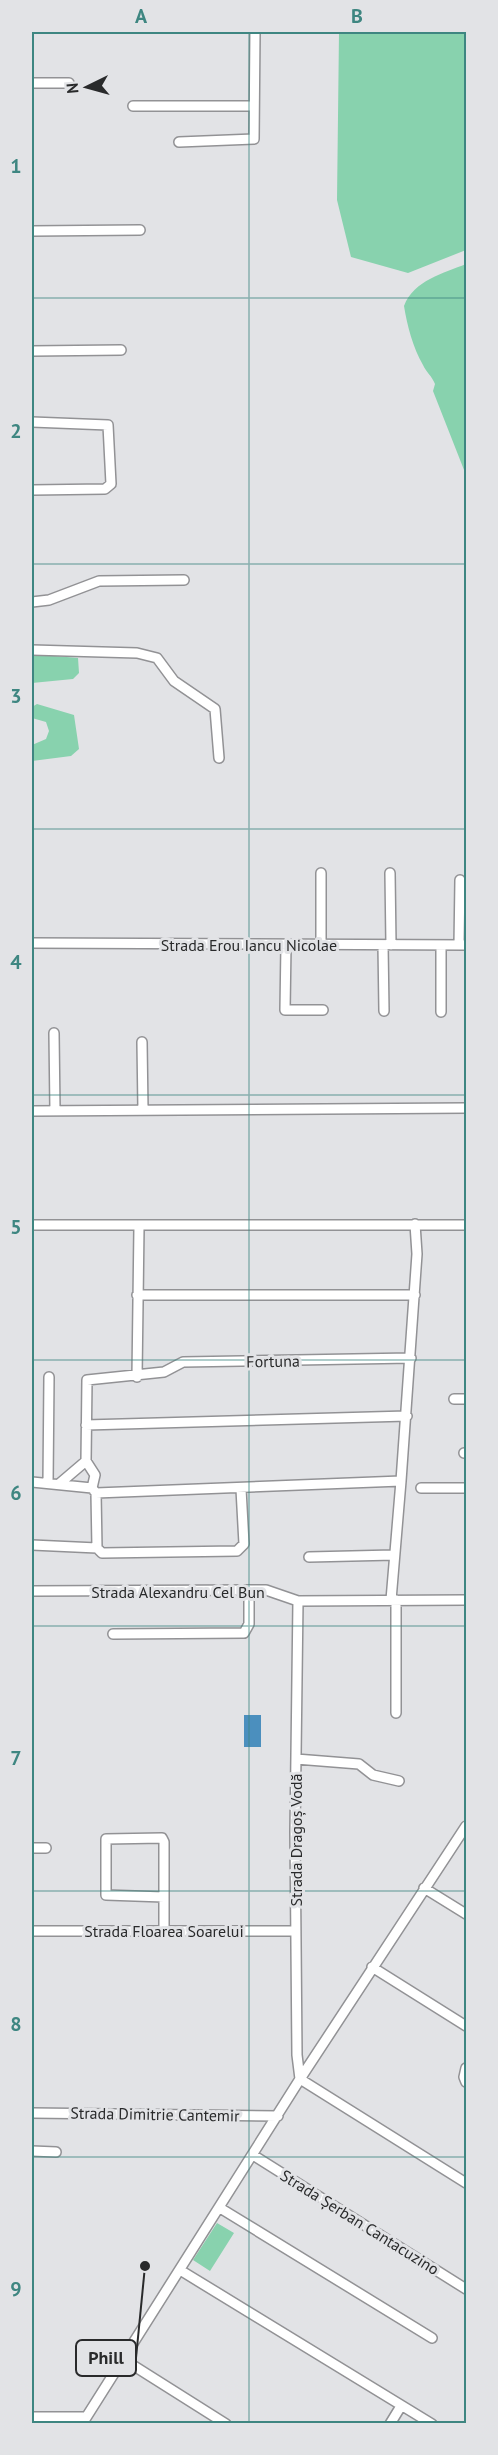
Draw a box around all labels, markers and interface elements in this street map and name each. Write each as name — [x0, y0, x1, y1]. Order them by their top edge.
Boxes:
text: A — [135, 3, 148, 29]
text: B — [351, 3, 363, 29]
north arrow — [57, 57, 117, 117]
text: N — [62, 82, 82, 94]
text: 1 — [10, 153, 22, 179]
text: 2 — [10, 418, 22, 444]
text: 3 — [10, 683, 22, 709]
street label: Strada Erou Iancu Nicolae — [161, 935, 337, 955]
text: 4 — [10, 949, 22, 975]
text: 5 — [10, 1214, 22, 1240]
street label: Fortuna — [246, 1351, 300, 1371]
text: 6 — [10, 1480, 22, 1506]
street label: Strada Alexandru Cel Bun — [91, 1582, 265, 1602]
text: 7 — [10, 1745, 22, 1771]
street label: Strada Dragoș Vodă — [286, 1774, 306, 1906]
street label: Strada Floarea Soarelui — [84, 1921, 244, 1941]
text: 8 — [10, 2011, 22, 2037]
street label: Strada Dimitrie Cantemir — [70, 2103, 240, 2125]
street label: Strada Șerban Cantacuzino — [277, 2165, 443, 2279]
text: 9 — [10, 2276, 22, 2302]
callout: Phill — [76, 2340, 136, 2376]
text: Phill — [88, 2346, 124, 2369]

